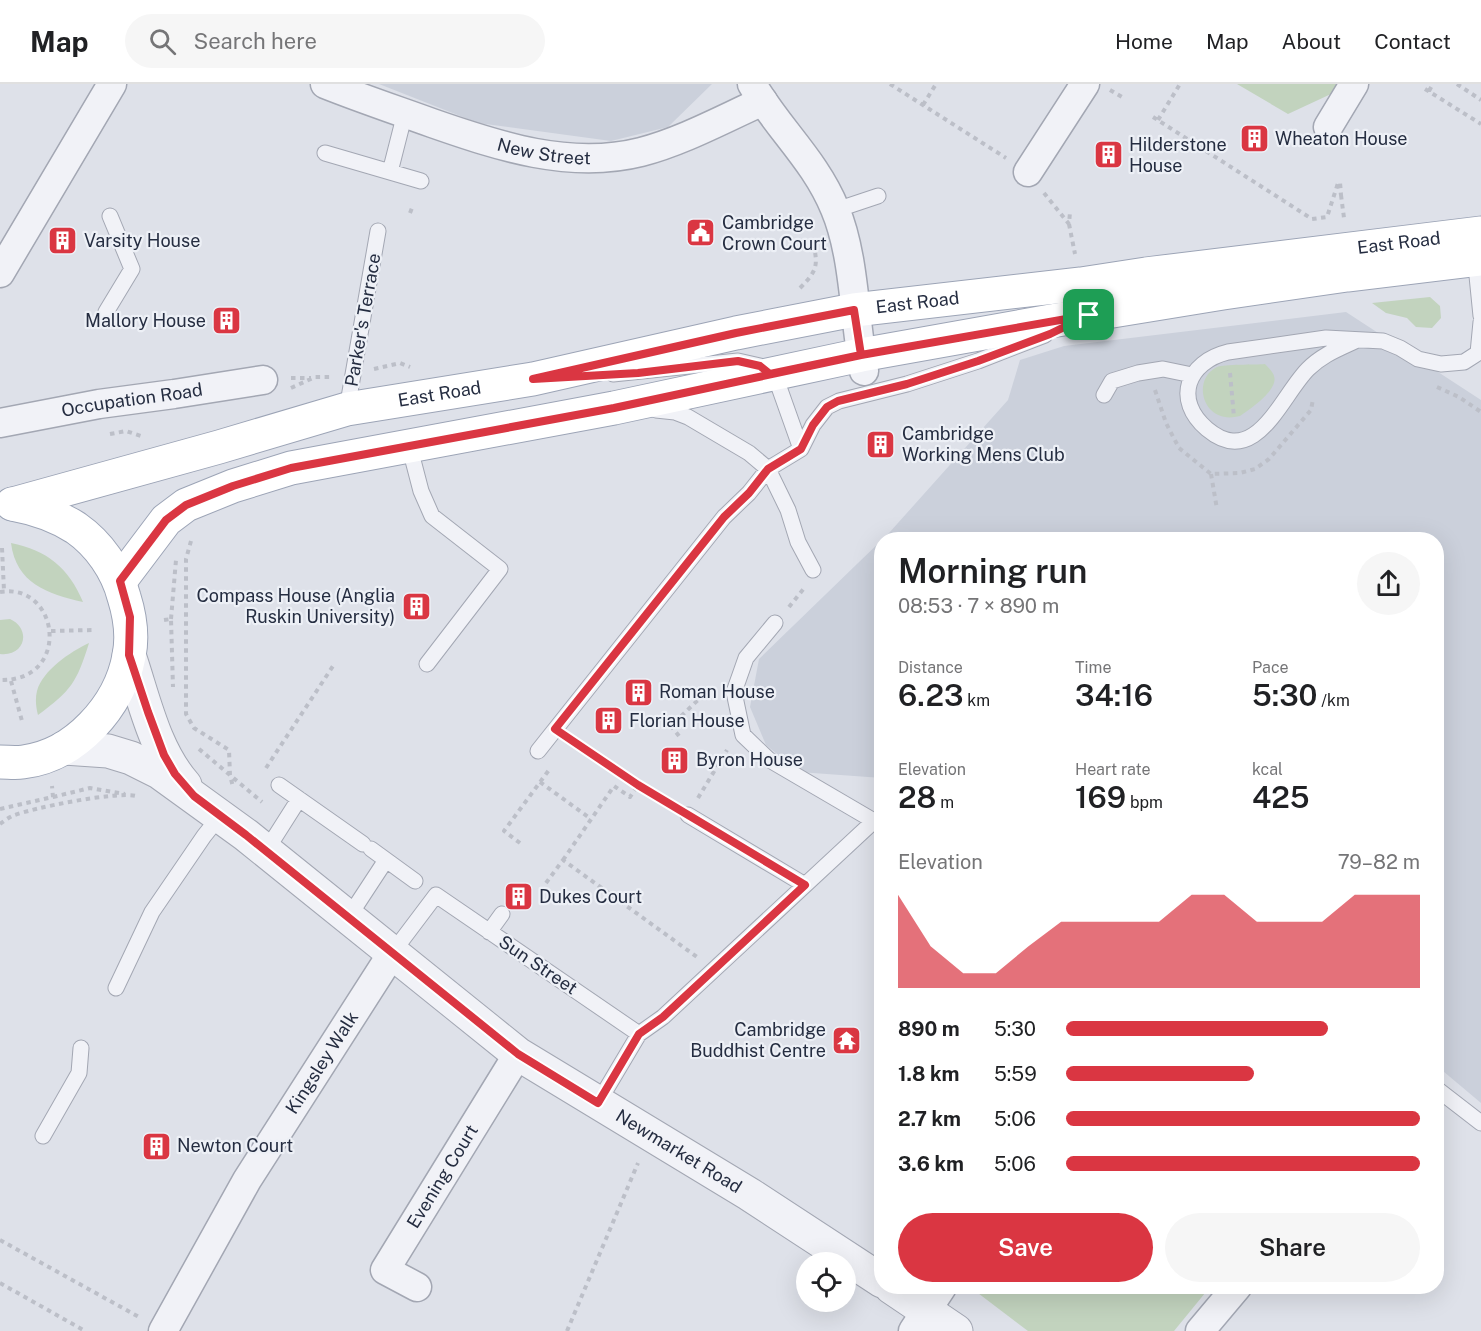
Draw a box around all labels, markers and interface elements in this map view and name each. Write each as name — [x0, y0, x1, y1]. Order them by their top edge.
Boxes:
search box — [125, 14, 545, 68]
text: Map — [30, 25, 89, 58]
icon: search — [146, 25, 179, 58]
text: Search here — [194, 28, 317, 54]
text: Home — [1115, 29, 1173, 54]
text: Map — [1206, 29, 1249, 54]
text: About — [1282, 29, 1341, 54]
text: Contact — [1374, 29, 1451, 54]
building icon: Wheaton House — [1238, 123, 1270, 155]
place label: Wheaton House — [1275, 128, 1407, 149]
street label: New Street — [495, 134, 591, 168]
place label: Hilderstone House — [1129, 134, 1227, 176]
building icon: Hilderstone House — [1092, 139, 1124, 171]
place label: Cambridge Crown Court — [722, 212, 827, 254]
public building icon: Cambridge Crown Court — [685, 217, 717, 249]
building icon: Varsity House — [47, 225, 79, 257]
street label: East Road — [1356, 227, 1442, 258]
place label: Varsity House — [84, 230, 200, 251]
street label: Parker's Terrace — [340, 252, 385, 388]
street label: East Road — [875, 287, 960, 317]
pin — [1063, 289, 1114, 340]
icon: arrive — [1072, 298, 1105, 331]
building icon: Mallory House — [211, 305, 243, 337]
place label: Mallory House — [85, 310, 206, 331]
street label: East Road — [396, 377, 483, 411]
street label: Occupation Road — [60, 379, 204, 421]
place label: Cambridge Working Mens Club — [902, 423, 1065, 465]
building icon: Cambridge Working Mens Club — [865, 428, 897, 460]
text: Morning run — [898, 552, 1087, 590]
button: share — [1357, 552, 1420, 615]
place label: Compass House (Anglia Ruskin University) — [197, 585, 395, 627]
building icon: Compass House (Anglia Ruskin University) — [400, 590, 432, 622]
text: 08:53 · 7 × 890 m — [898, 594, 1059, 618]
text: Distance — [898, 658, 963, 677]
text: Time — [1075, 658, 1111, 677]
text: Pace — [1252, 658, 1289, 677]
building icon: Roman House — [622, 676, 654, 708]
text: 6.23 — [898, 677, 963, 713]
text: 34:16 — [1075, 677, 1153, 713]
text: 5:30 — [1252, 677, 1317, 713]
place label: Roman House — [659, 681, 775, 702]
text: km — [963, 691, 990, 710]
text: /km — [1317, 691, 1350, 710]
building icon: Florian House — [592, 705, 624, 737]
place label: Florian House — [629, 710, 745, 731]
building icon: Byron House — [659, 744, 691, 776]
place label: Byron House — [696, 749, 803, 770]
text: Elevation — [898, 760, 966, 779]
text: Heart rate — [1075, 760, 1151, 779]
text: kcal — [1252, 760, 1283, 779]
text: 28 — [898, 779, 936, 815]
text: 169 — [1075, 779, 1126, 815]
text: 425 — [1252, 779, 1310, 815]
text: m — [936, 793, 954, 812]
text: bpm — [1126, 793, 1163, 812]
text: Elevation — [898, 850, 983, 874]
text: 79–82 m — [1338, 850, 1420, 874]
building icon: Dukes Court — [502, 881, 534, 913]
place label: Dukes Court — [539, 886, 642, 907]
street label: Sun Street — [495, 931, 581, 998]
street label: Kingsley Walk — [281, 1007, 362, 1118]
text: 890 m — [898, 1017, 960, 1041]
text: 5:30 — [994, 1017, 1036, 1041]
place label: Cambridge Buddhist Centre — [690, 1019, 826, 1061]
temple icon: Cambridge Buddhist Centre — [831, 1024, 863, 1056]
text: 1.8 km — [898, 1062, 959, 1086]
text: 5:59 — [994, 1062, 1037, 1086]
street label: Newmarket Road — [612, 1105, 746, 1197]
text: 2.7 km — [898, 1107, 961, 1131]
text: 5:06 — [994, 1107, 1036, 1131]
street label: Evening Court — [402, 1121, 482, 1232]
building icon: Newton Court — [140, 1130, 172, 1162]
place label: Newton Court — [177, 1135, 293, 1156]
text: 3.6 km — [898, 1152, 964, 1176]
text: 5:06 — [994, 1152, 1036, 1176]
button: Save — [898, 1213, 1153, 1282]
button: Share — [1165, 1213, 1420, 1282]
map controls — [796, 1252, 856, 1312]
button: locate — [796, 1252, 856, 1312]

